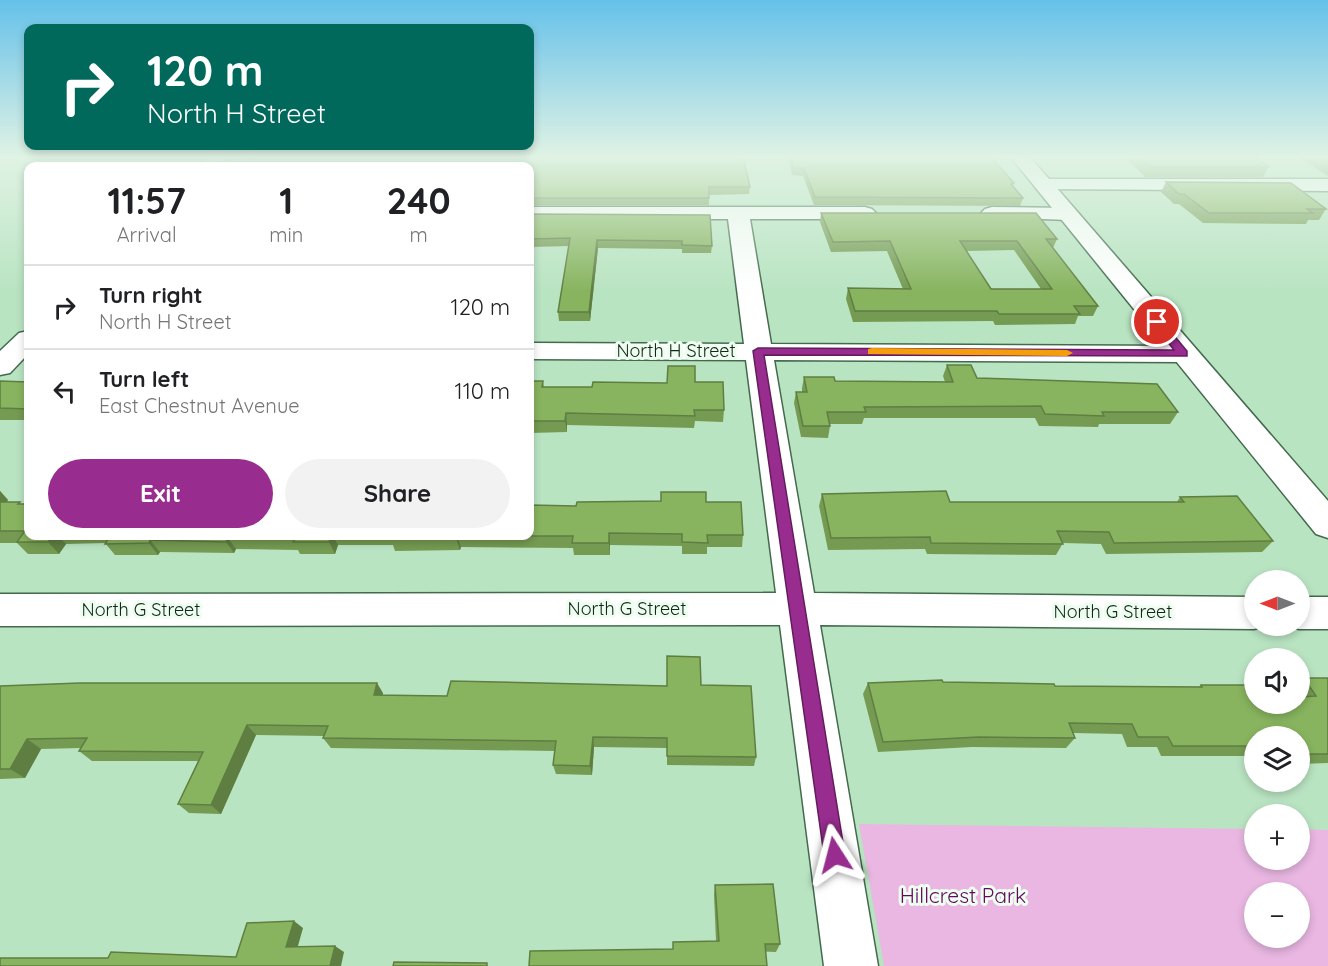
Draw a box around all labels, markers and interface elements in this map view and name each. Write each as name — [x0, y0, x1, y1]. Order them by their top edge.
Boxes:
text: 120 m — [147, 44, 264, 97]
icon: right — [48, 48, 126, 126]
text: North H Street — [147, 96, 326, 130]
text: 11:57 — [107, 178, 186, 223]
text: 1 — [279, 178, 293, 223]
text: 240 — [387, 178, 451, 223]
text: Arrival — [117, 222, 177, 247]
text: min — [269, 222, 303, 247]
text: m — [410, 222, 428, 247]
text: Turn right — [99, 281, 203, 309]
icon: right — [48, 291, 81, 324]
text: 120 m — [451, 293, 510, 321]
pin — [1131, 296, 1182, 347]
icon: arrive — [1140, 305, 1173, 338]
text: North H Street — [99, 309, 231, 334]
street label: North H Street — [616, 339, 736, 362]
text: Turn left — [99, 365, 189, 393]
icon: left — [48, 375, 81, 408]
text: 110 m — [455, 377, 510, 405]
text: East Chestnut Avenue — [99, 393, 300, 418]
button: Exit — [48, 459, 273, 528]
button: Share — [285, 459, 510, 528]
north arrow — [1244, 570, 1310, 636]
map controls — [1244, 570, 1310, 948]
street label: North G Street — [568, 597, 686, 620]
street label: North G Street — [82, 598, 200, 621]
street label: North G Street — [1054, 600, 1172, 623]
button: sound — [1244, 648, 1310, 714]
button: layers — [1244, 726, 1310, 792]
button: + — [1244, 804, 1310, 870]
position arrow — [803, 823, 867, 887]
park label: Hillcrest Park — [900, 882, 1026, 908]
button: − — [1244, 882, 1310, 948]

